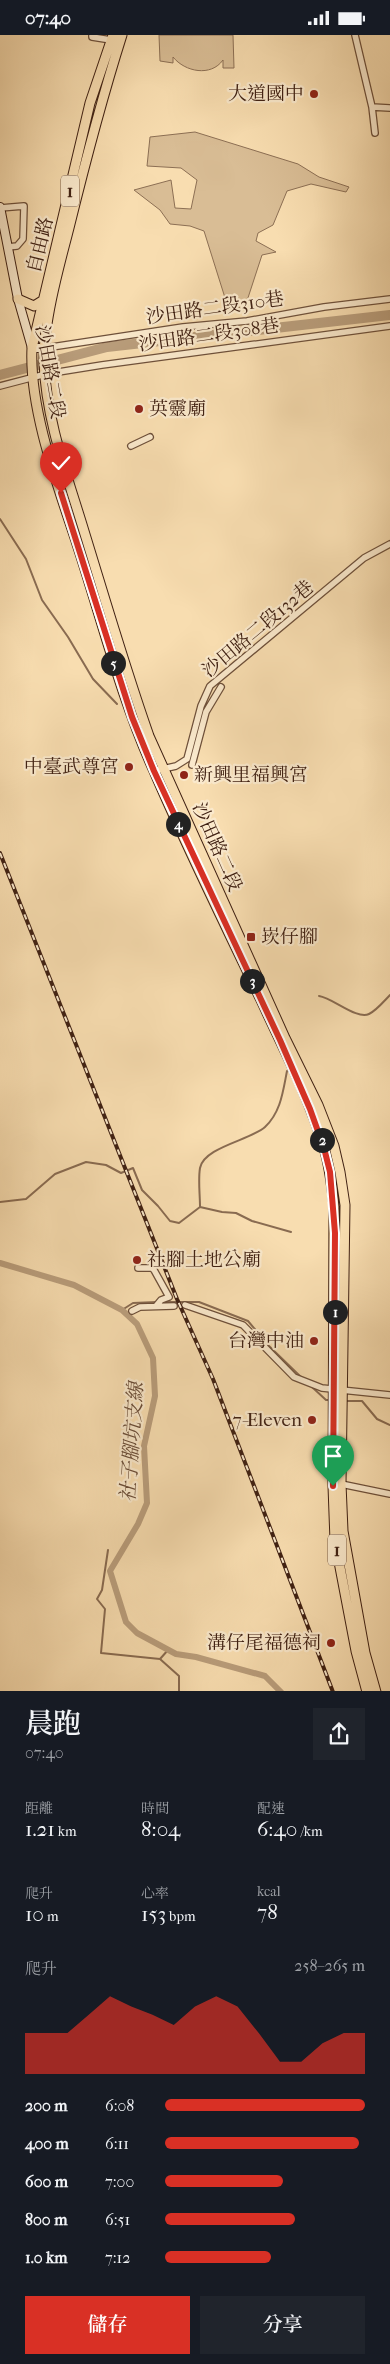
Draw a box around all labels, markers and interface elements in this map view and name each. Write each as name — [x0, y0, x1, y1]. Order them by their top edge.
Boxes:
text: 07:40 — [25, 7, 71, 29]
place label: 大道國中 — [228, 83, 304, 105]
marker: 大道國中 — [308, 88, 320, 100]
road number: 1 — [61, 175, 79, 207]
street label: 自由路 — [22, 215, 58, 275]
street label: 沙田路二段310巷 — [145, 287, 285, 329]
street label: 沙田路二段308巷 — [137, 314, 281, 356]
street label: 沙田路二段 — [31, 323, 69, 421]
place label: 英靈廟 — [149, 398, 206, 420]
marker: 英靈廟 — [133, 403, 145, 415]
pin — [40, 442, 82, 493]
icon: check — [47, 449, 75, 477]
street label: 沙田路二段132巷 — [198, 576, 318, 682]
pin: 5 — [100, 651, 126, 675]
text: 5 — [110, 655, 117, 672]
place label: 中臺武尊宮 — [24, 756, 119, 778]
marker: 中臺武尊宮 — [123, 761, 135, 773]
place label: 新興里福興宮 — [194, 764, 308, 786]
marker: 新興里福興宮 — [178, 769, 190, 781]
street label: 沙田路二段 — [188, 799, 246, 895]
pin: 4 — [166, 811, 190, 837]
text: 4 — [174, 816, 183, 833]
place label: 崁仔腳 — [261, 926, 318, 948]
marker: 崁仔腳 — [245, 931, 257, 943]
pin: 3 — [240, 969, 264, 993]
text: 3 — [250, 973, 255, 990]
pin: 2 — [310, 1127, 334, 1153]
text: 2 — [319, 1132, 326, 1149]
place label: 社腳土地公廟 — [147, 1249, 261, 1271]
marker: 社腳土地公廟 — [131, 1254, 143, 1266]
pin: 1 — [322, 1299, 348, 1325]
text: 1 — [333, 1304, 338, 1321]
place label: 台灣中油 — [228, 1330, 304, 1352]
marker: 台灣中油 — [308, 1335, 320, 1347]
water label: 社子腳坑支線 — [116, 1379, 148, 1503]
place label: 7-Eleven — [232, 1409, 302, 1431]
marker: 7-Eleven — [306, 1414, 318, 1426]
pin — [312, 1435, 354, 1486]
icon: arrive — [319, 1442, 347, 1470]
road number: 1 — [328, 1535, 346, 1565]
place label: 溝仔尾福德祠 — [207, 1632, 321, 1654]
marker: 溝仔尾福德祠 — [325, 1637, 337, 1649]
text: 晨跑 — [25, 1707, 81, 1740]
button: share — [313, 1708, 365, 1760]
text: 07:40 — [25, 1743, 64, 1762]
text: 距離 — [25, 1800, 53, 1817]
text: 時間 — [141, 1800, 169, 1817]
text: 配速 — [257, 1800, 285, 1817]
text: 1.21 — [25, 1817, 55, 1841]
text: 8:04 — [141, 1817, 180, 1841]
text: 6:40 — [257, 1817, 297, 1841]
text: km — [55, 1823, 77, 1840]
text: /km — [297, 1823, 323, 1840]
text: kcal — [257, 1883, 281, 1900]
text: 爬升 — [25, 1885, 53, 1902]
text: 心率 — [141, 1885, 169, 1902]
text: 78 — [257, 1900, 278, 1924]
text: 10 — [25, 1902, 44, 1926]
text: 153 — [141, 1902, 166, 1926]
text: m — [44, 1908, 59, 1925]
text: bpm — [166, 1908, 196, 1925]
text: 258–265 m — [294, 1956, 365, 1975]
text: 爬升 — [25, 1959, 57, 1978]
text: 200 m — [25, 2096, 68, 2115]
text: 6:08 — [105, 2096, 134, 2115]
text: 400 m — [25, 2134, 69, 2153]
text: 6:11 — [105, 2134, 129, 2153]
text: 600 m — [25, 2172, 68, 2191]
text: 7:00 — [105, 2172, 134, 2191]
text: 800 m — [25, 2210, 67, 2229]
text: 6:51 — [105, 2210, 130, 2229]
text: 1.0 km — [25, 2248, 68, 2267]
text: 7:12 — [105, 2248, 131, 2267]
button: 儲存 — [25, 2296, 190, 2354]
button: 分享 — [200, 2296, 365, 2354]

